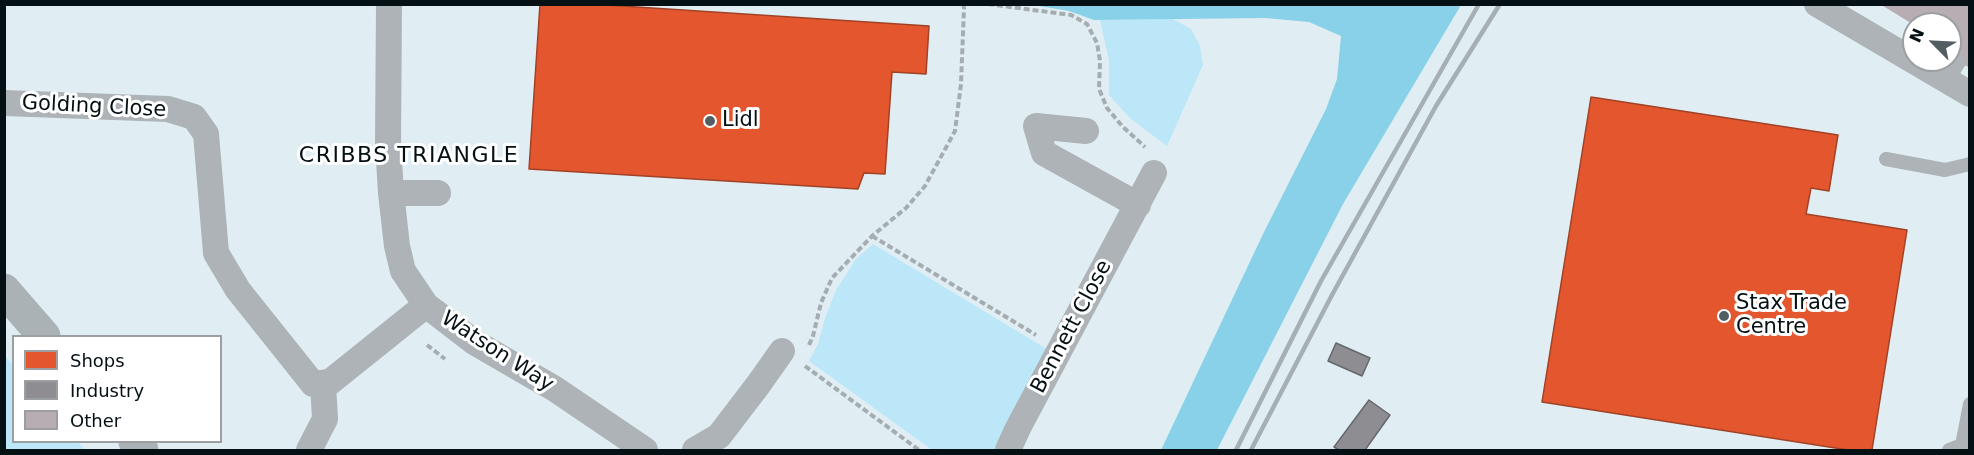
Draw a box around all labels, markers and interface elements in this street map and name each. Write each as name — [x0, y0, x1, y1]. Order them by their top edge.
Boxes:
north arrow — [1902, 12, 1962, 72]
text: N — [1906, 25, 1928, 45]
street label: Golding Close — [21, 91, 167, 123]
place label: Lidl — [722, 108, 759, 134]
marker: Lidl — [703, 114, 717, 128]
district label: CRIBBS TRIANGLE — [299, 143, 519, 169]
street label: Bennett Close — [1026, 256, 1118, 398]
place label: Stax Trade Centre — [1736, 291, 1847, 341]
street label: Watson Way — [436, 306, 558, 398]
marker: Stax Trade Centre — [1717, 309, 1731, 323]
legend — [12, 335, 222, 443]
text: Shops — [70, 350, 125, 371]
text: Industry — [70, 380, 144, 401]
text: Other — [70, 410, 121, 431]

